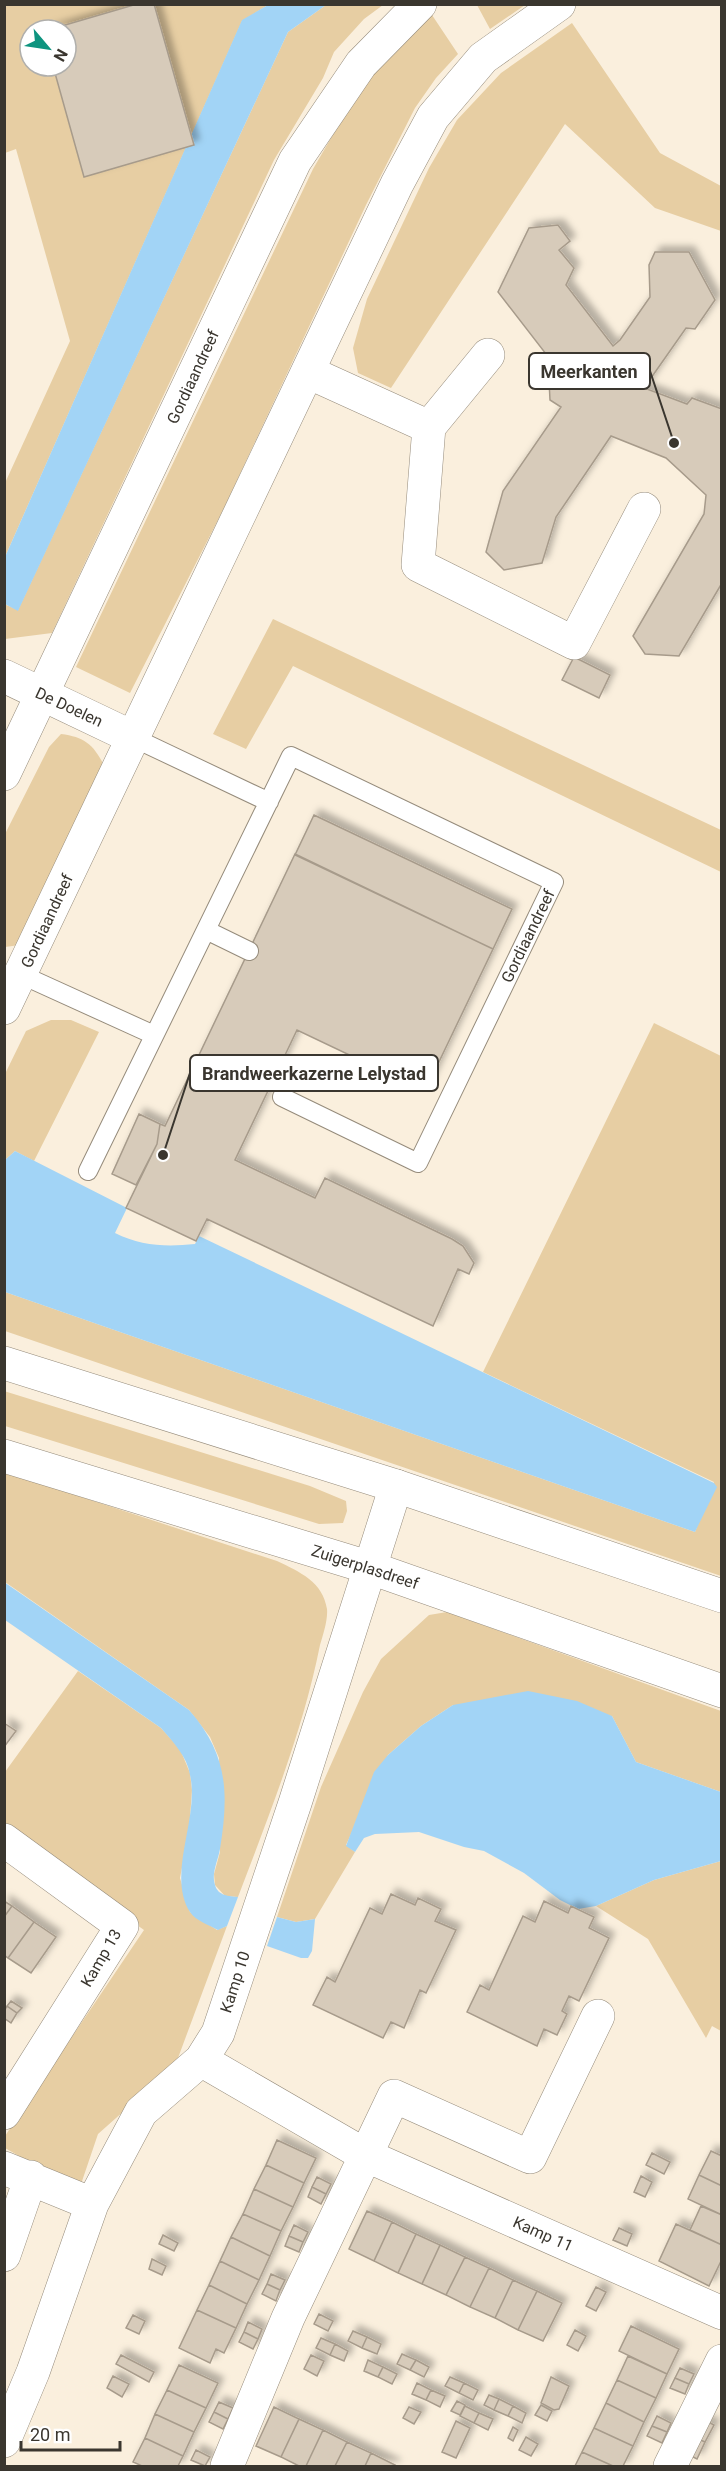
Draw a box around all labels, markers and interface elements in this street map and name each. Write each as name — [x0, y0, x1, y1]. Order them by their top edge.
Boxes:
north arrow — [18, 18, 78, 78]
text: N — [50, 45, 72, 65]
street label: Gordiaandreef — [163, 327, 223, 427]
callout: Meerkanten — [529, 353, 650, 389]
text: Meerkanten — [540, 361, 638, 382]
street label: De Doelen — [32, 683, 106, 731]
street label: Gordiaandreef — [17, 871, 77, 971]
street label: Gordiaandreef — [497, 886, 559, 986]
callout: Brandweerkazerne Lelystad — [190, 1055, 438, 1091]
text: Brandweerkazerne Lelystad — [202, 1063, 426, 1084]
street label: Zuigerplasdreef — [309, 1541, 421, 1593]
street label: Kamp 13 — [77, 1926, 125, 1990]
street label: Kamp 10 — [216, 1949, 254, 2015]
street label: Kamp 11 — [510, 2212, 576, 2256]
scale bar — [21, 2414, 120, 2452]
text: 20 m — [30, 2424, 70, 2445]

